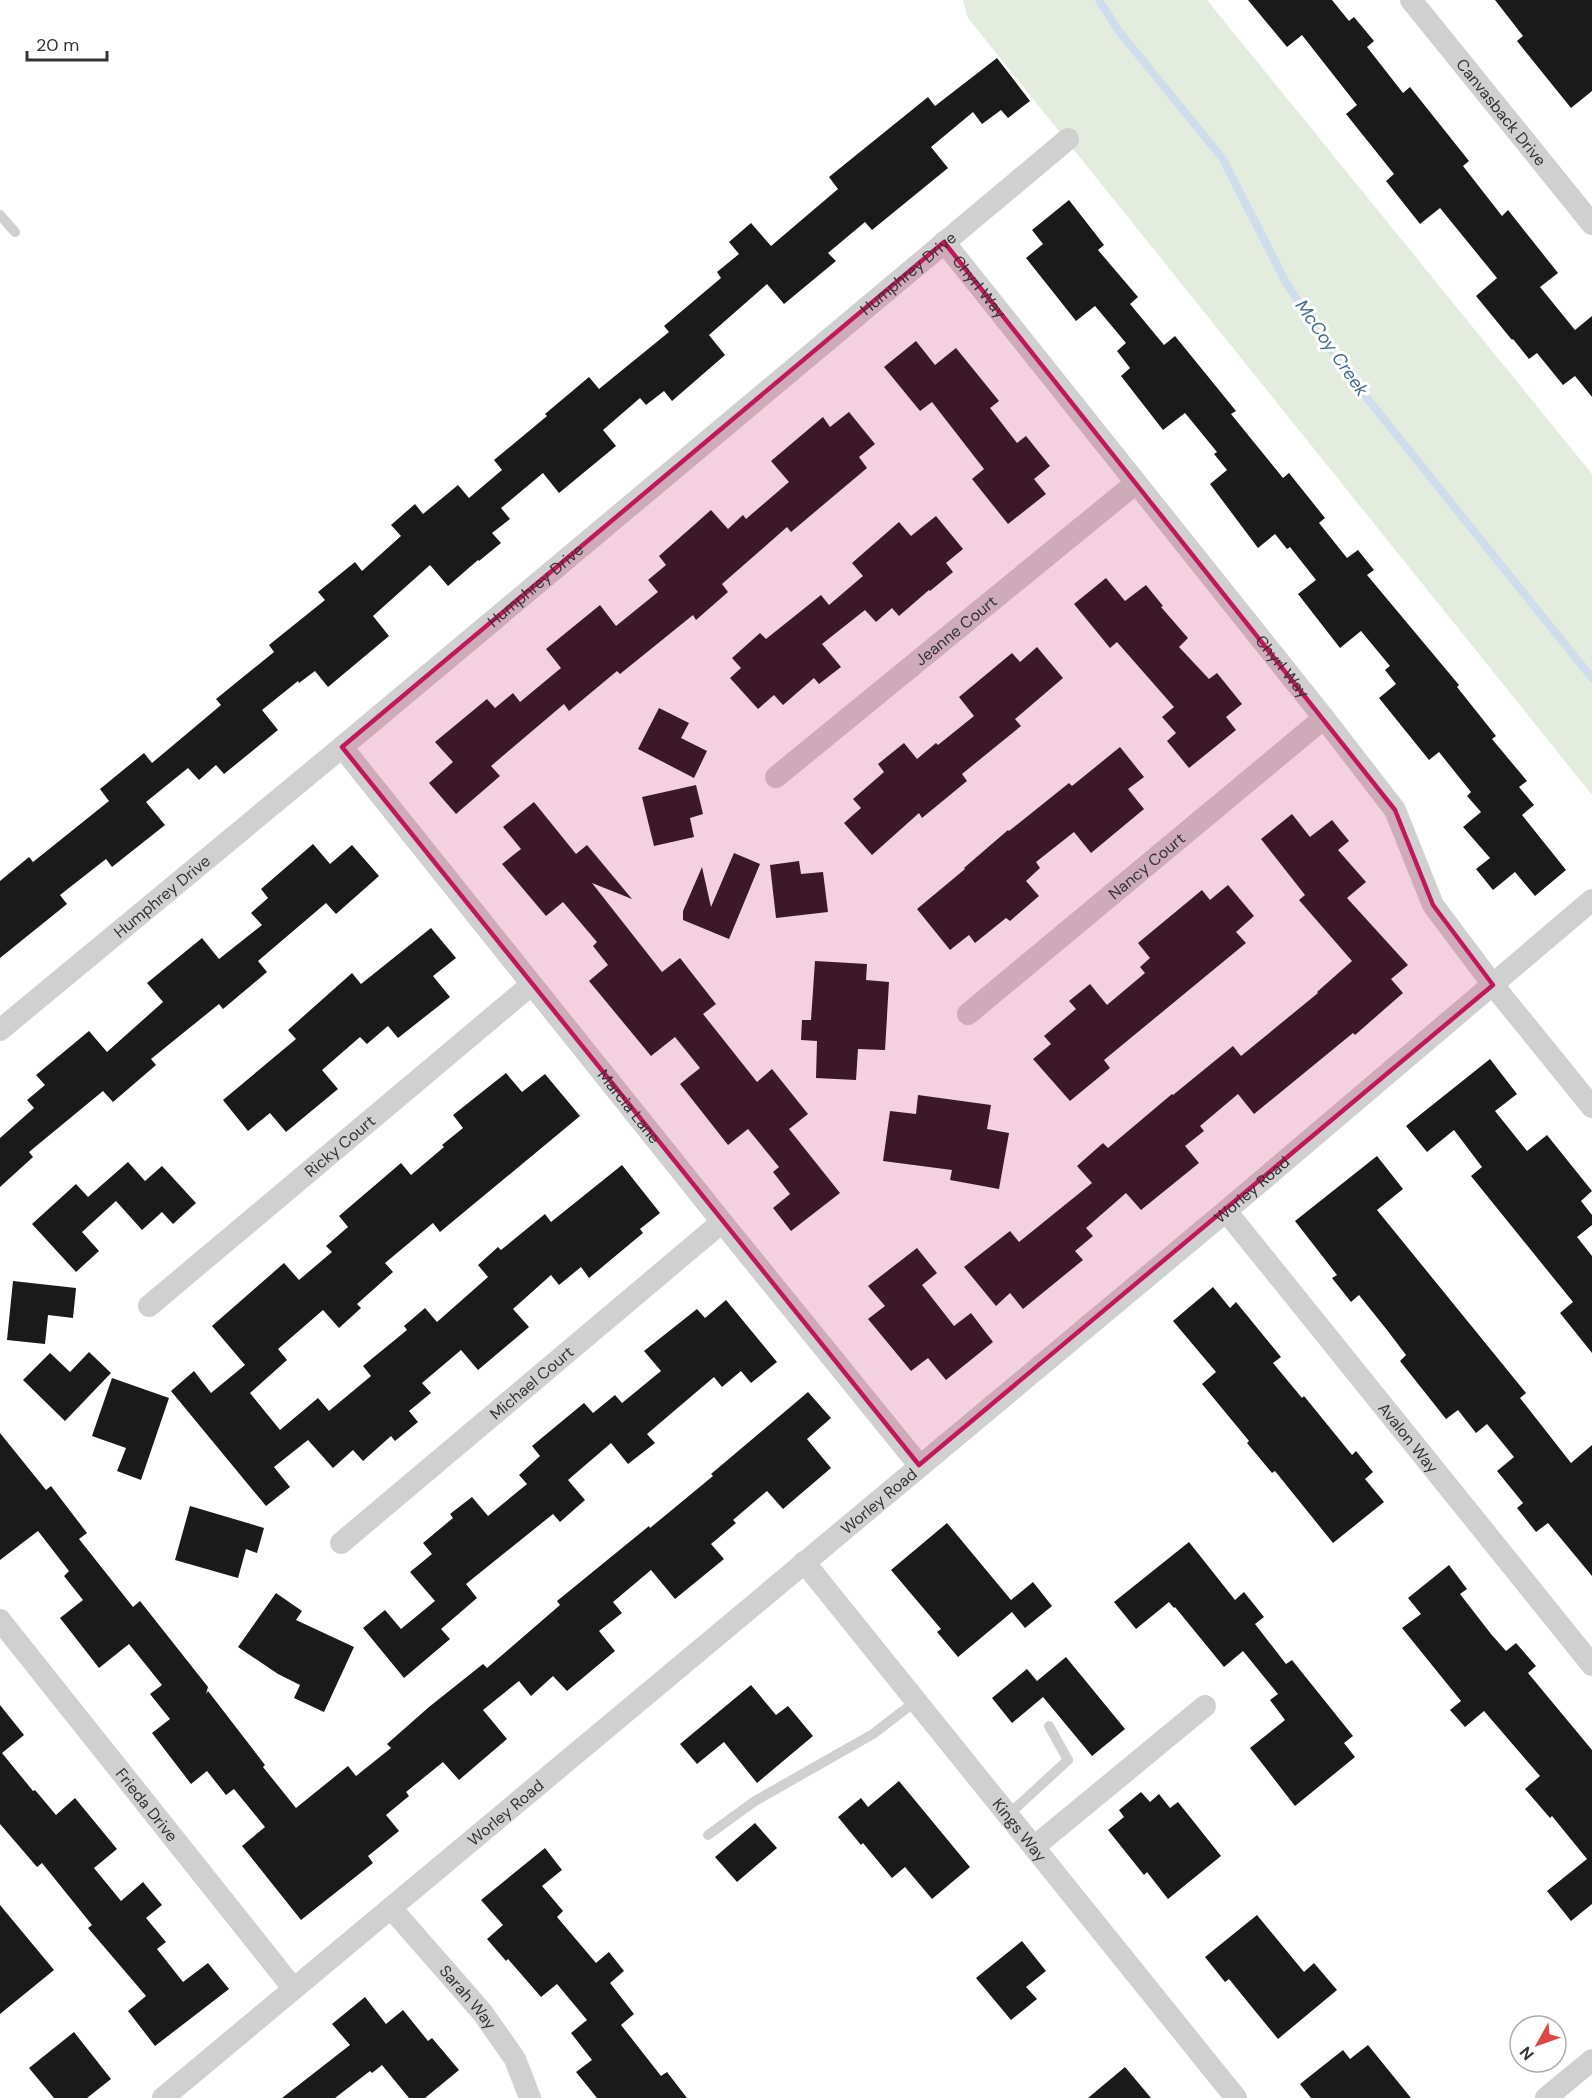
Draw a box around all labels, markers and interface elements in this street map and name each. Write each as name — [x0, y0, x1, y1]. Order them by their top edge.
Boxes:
scale bar — [27, 24, 106, 62]
text: 20 m — [36, 33, 79, 57]
street label: Canvasback Drive — [1451, 54, 1551, 170]
street label: Humphrey Drive — [856, 227, 961, 320]
street label: Chyrl Way — [948, 251, 1011, 323]
water label: McCoy Creek — [1290, 295, 1375, 402]
street label: Humphrey Drive — [483, 539, 588, 632]
street label: Jeanne Court — [911, 591, 1001, 670]
street label: Chyrl Way — [1251, 631, 1314, 703]
street label: Nancy Court — [1104, 828, 1189, 904]
street label: Humphrey Drive — [110, 850, 215, 943]
street label: Marcia Lane — [593, 1065, 665, 1148]
street label: Ricky Court — [300, 1110, 380, 1182]
street label: Worley Road — [1210, 1152, 1294, 1228]
street label: Michael Court — [485, 1342, 578, 1424]
street label: Avalon Way — [1373, 1398, 1443, 1478]
street label: Worley Road — [837, 1463, 921, 1539]
street label: Frieda Drive — [111, 1764, 182, 1846]
street label: Worley Road — [463, 1775, 548, 1850]
street label: Kings Way — [988, 1794, 1051, 1866]
street label: Sarah Way — [435, 1961, 501, 2034]
north arrow — [1508, 2014, 1568, 2074]
text: N — [1515, 2042, 1539, 2065]

